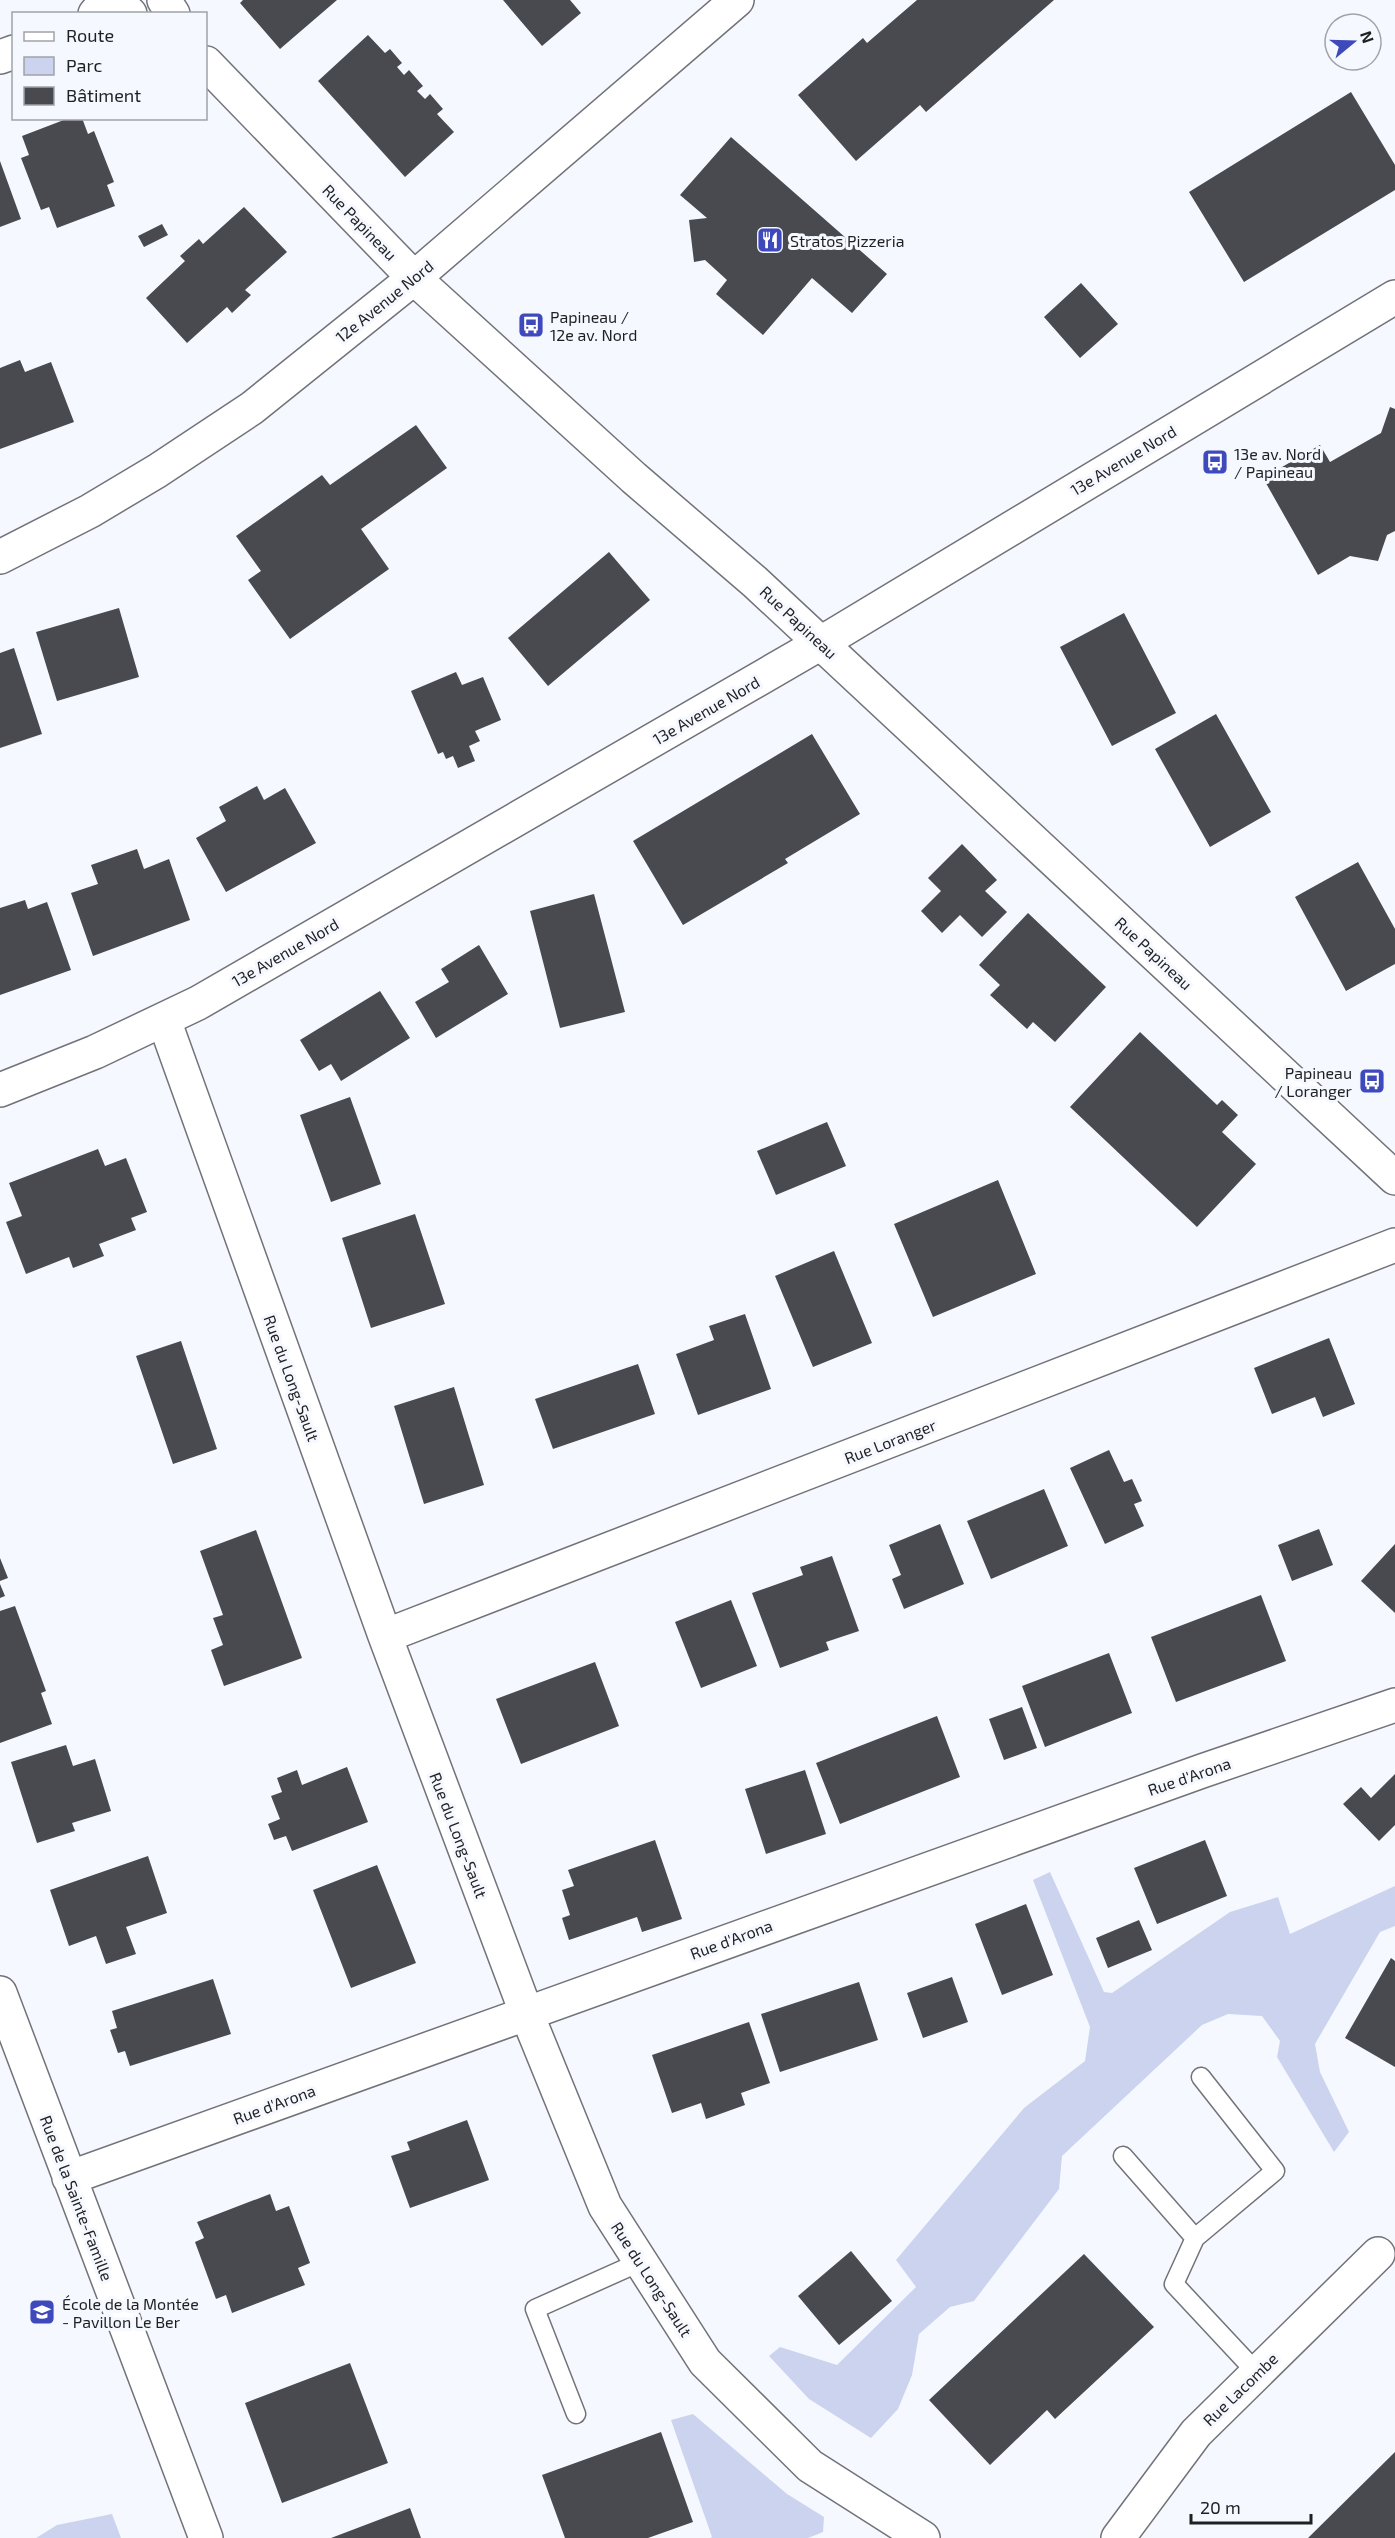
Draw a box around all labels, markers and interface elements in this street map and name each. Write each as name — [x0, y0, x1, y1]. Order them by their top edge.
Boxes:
legend — [12, 12, 207, 120]
north arrow — [1323, 12, 1383, 72]
text: Route — [66, 24, 114, 46]
text: N — [1357, 28, 1379, 46]
text: Parc — [66, 54, 102, 76]
text: Bâtiment — [66, 84, 141, 106]
street label: Rue Papineau — [319, 180, 401, 264]
restaurant icon: Stratos Pizzeria — [755, 225, 785, 255]
place label: Stratos Pizzeria — [790, 231, 905, 250]
street label: 12e Avenue Nord — [331, 256, 437, 346]
place label: Papineau / 12e av. Nord — [550, 307, 637, 344]
bus stop icon: Papineau / 12e av. Nord — [516, 310, 546, 340]
street label: 13e Avenue Nord — [1067, 421, 1179, 499]
place label: 13e av. Nord / Papineau — [1234, 444, 1321, 481]
bus stop icon: 13e av. Nord / Papineau — [1200, 447, 1230, 477]
street label: Rue Papineau — [757, 582, 841, 662]
street label: 13e Avenue Nord — [649, 672, 763, 748]
street label: Rue Papineau — [1112, 913, 1196, 993]
street label: 13e Avenue Nord — [228, 914, 342, 990]
place label: Papineau / Loranger — [1275, 1063, 1353, 1100]
bus stop icon: Papineau / Loranger — [1357, 1066, 1387, 1096]
street label: Rue du Long-Sault — [260, 1312, 324, 1444]
street label: Rue Loranger — [841, 1415, 939, 1467]
street label: Rue d'Arona — [1145, 1753, 1233, 1799]
street label: Rue du Long-Sault — [426, 1769, 492, 1901]
street label: Rue d'Arona — [687, 1915, 775, 1963]
street label: Rue d'Arona — [230, 2080, 318, 2128]
street label: Rue de la Sainte-Famille — [37, 2113, 117, 2283]
street label: Rue du Long-Sault — [608, 2218, 696, 2340]
place label: École de la Montée - Pavillon Le Ber — [62, 2294, 199, 2331]
school or university icon: École de la Montée - Pavillon Le Ber — [27, 2297, 57, 2327]
street label: Rue Lacombe — [1199, 2349, 1281, 2429]
scale bar — [1191, 2487, 1311, 2525]
text: 20 m — [1200, 2496, 1241, 2518]

